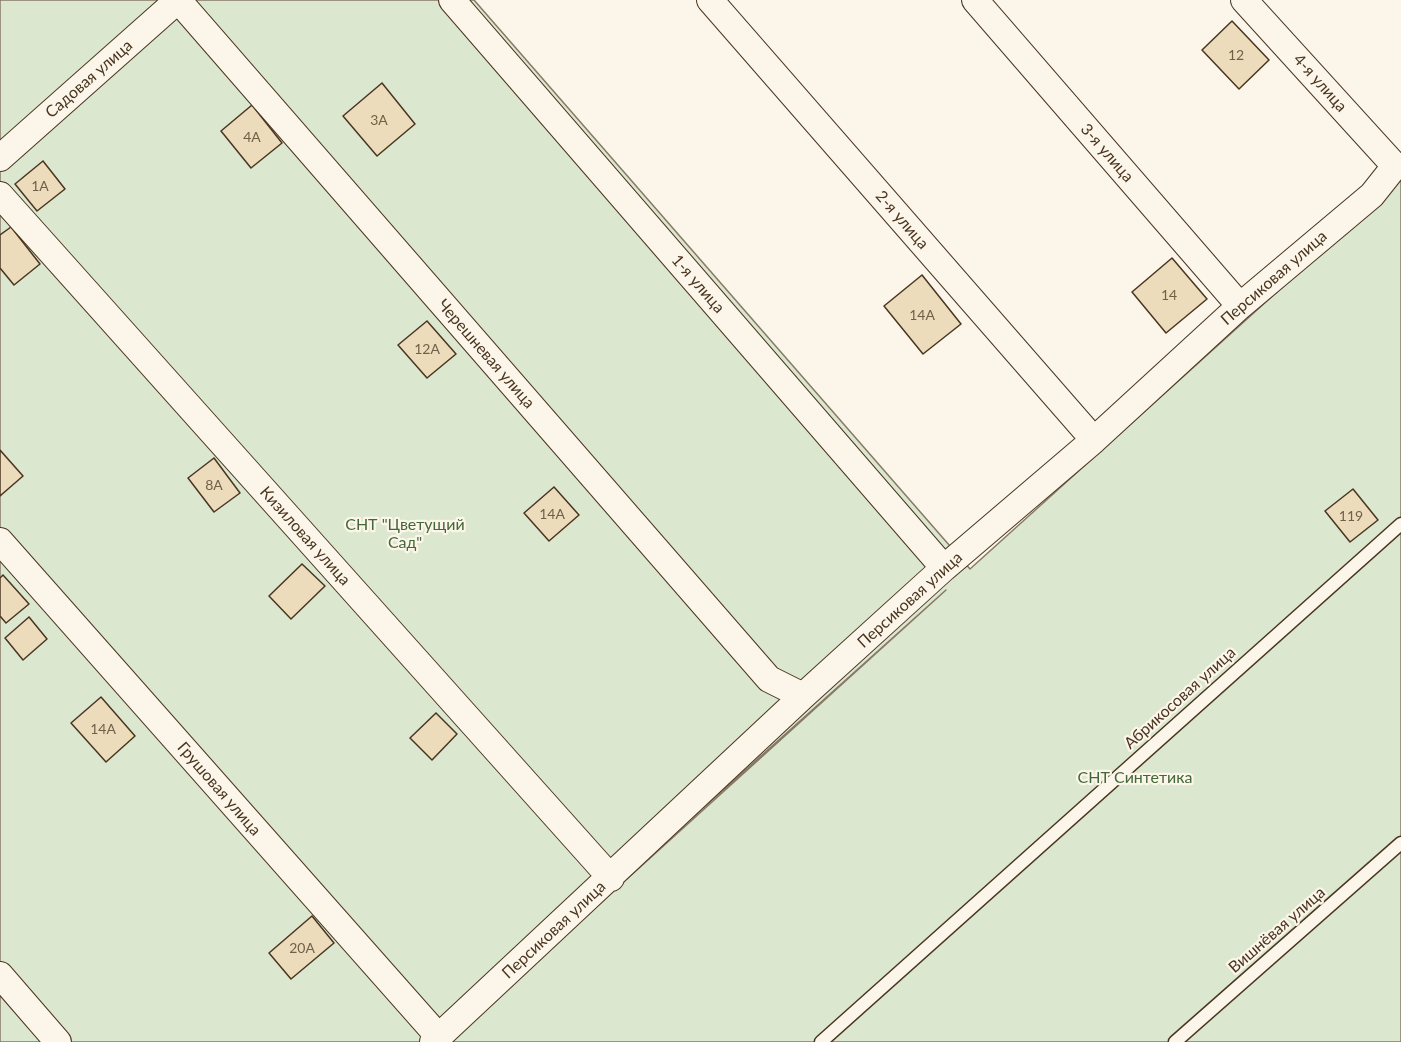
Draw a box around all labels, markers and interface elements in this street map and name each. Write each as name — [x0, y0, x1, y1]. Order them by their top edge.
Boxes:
street label: Садовая улица — [42, 36, 136, 122]
house number: 12 — [1228, 47, 1244, 63]
street label: 4-я улица — [1289, 50, 1351, 116]
house number: 3А — [370, 112, 388, 128]
street label: 3-я улица — [1076, 120, 1138, 186]
house number: 4А — [243, 129, 261, 145]
house number: 1А — [31, 178, 49, 194]
street label: 2-я улица — [871, 187, 933, 253]
street label: Персиковая улица — [1217, 227, 1331, 329]
street label: 1-я улица — [667, 251, 729, 317]
house number: 14 — [1161, 287, 1177, 303]
street label: Черешневая улица — [433, 295, 539, 413]
house number: 14А — [909, 307, 935, 323]
house number: 12А — [414, 341, 440, 357]
house number: 8А — [205, 477, 223, 493]
street label: Кизиловая улица — [256, 483, 354, 589]
house number: 14А — [539, 506, 565, 522]
house number: 119 — [1339, 508, 1363, 524]
park label: СНТ "Цветущий Сад" — [345, 515, 465, 553]
street label: Персиковая улица — [854, 548, 966, 652]
street label: Абрикосовая улица — [1120, 643, 1240, 753]
house number: 14А — [90, 721, 116, 737]
street label: Грушовая улица — [173, 738, 265, 840]
park label: СНТ Синтетика — [1078, 768, 1192, 788]
street label: Персиковая улица — [498, 877, 610, 983]
street label: Вишнёвая улица — [1225, 883, 1329, 977]
house number: 20А — [289, 940, 315, 956]

